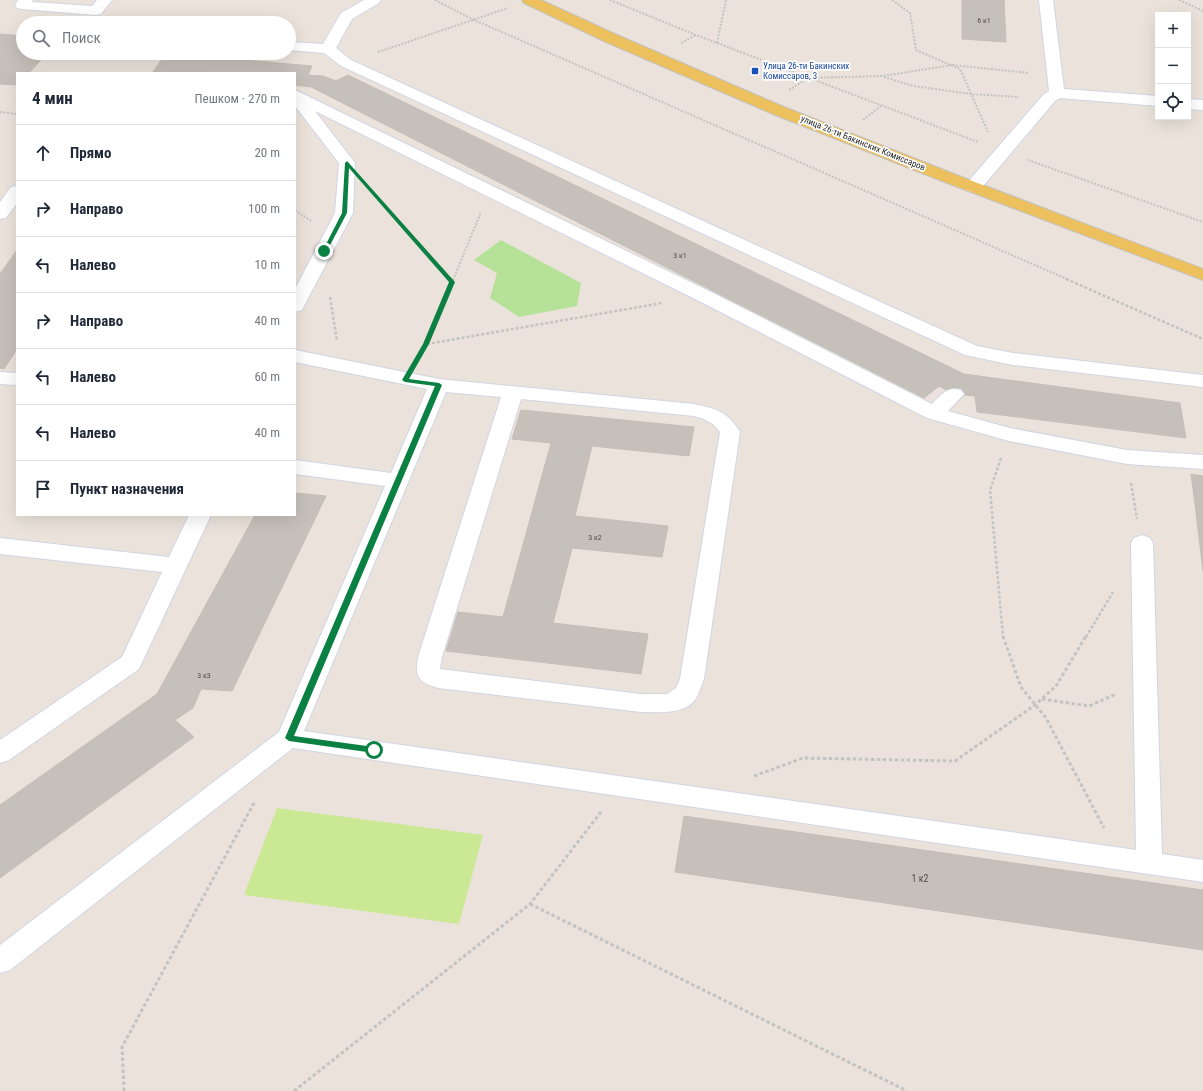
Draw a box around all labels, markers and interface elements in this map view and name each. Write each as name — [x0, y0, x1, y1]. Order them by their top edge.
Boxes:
map controls — [1155, 12, 1191, 120]
button: + — [1155, 12, 1191, 48]
search box — [16, 16, 296, 60]
house number: 6 к1 — [977, 16, 991, 25]
icon: search — [30, 27, 52, 49]
text: Поиск — [62, 29, 101, 47]
button: − — [1155, 48, 1191, 84]
place label: Улица 26-ти Бакинских Комиссаров, 3 — [763, 61, 849, 81]
marker: Улица 26-ти Бакинских Комиссаров, 3 — [750, 66, 760, 76]
button: locate — [1155, 84, 1191, 120]
text: 4 мин — [32, 88, 73, 108]
text: Пешком · 270 m — [194, 91, 280, 106]
street label: улица 26-ти Бакинских Комиссаров — [799, 113, 927, 173]
icon: ahead — [32, 142, 54, 164]
text: Прямо — [70, 144, 111, 162]
text: 20 m — [254, 145, 280, 160]
icon: right — [32, 198, 54, 220]
text: Направо — [70, 200, 123, 218]
text: 100 m — [248, 201, 280, 216]
route end — [315, 242, 333, 260]
house number: 3 к1 — [673, 251, 687, 260]
icon: left — [32, 254, 54, 276]
text: Налево — [70, 256, 116, 274]
text: 10 m — [254, 257, 280, 272]
icon: right — [32, 310, 54, 332]
text: Направо — [70, 312, 123, 330]
text: 40 m — [254, 313, 280, 328]
icon: left — [32, 366, 54, 388]
text: Налево — [70, 368, 116, 386]
text: 60 m — [254, 369, 280, 384]
icon: left — [32, 422, 54, 444]
text: Налево — [70, 424, 116, 442]
text: 40 m — [254, 425, 280, 440]
icon: arrive — [32, 478, 54, 500]
text: Пункт назначения — [70, 480, 184, 498]
house number: 3 к2 — [588, 533, 602, 542]
house number: 3 к3 — [197, 671, 211, 680]
route start — [365, 741, 383, 759]
house number: 1 к2 — [912, 873, 929, 884]

